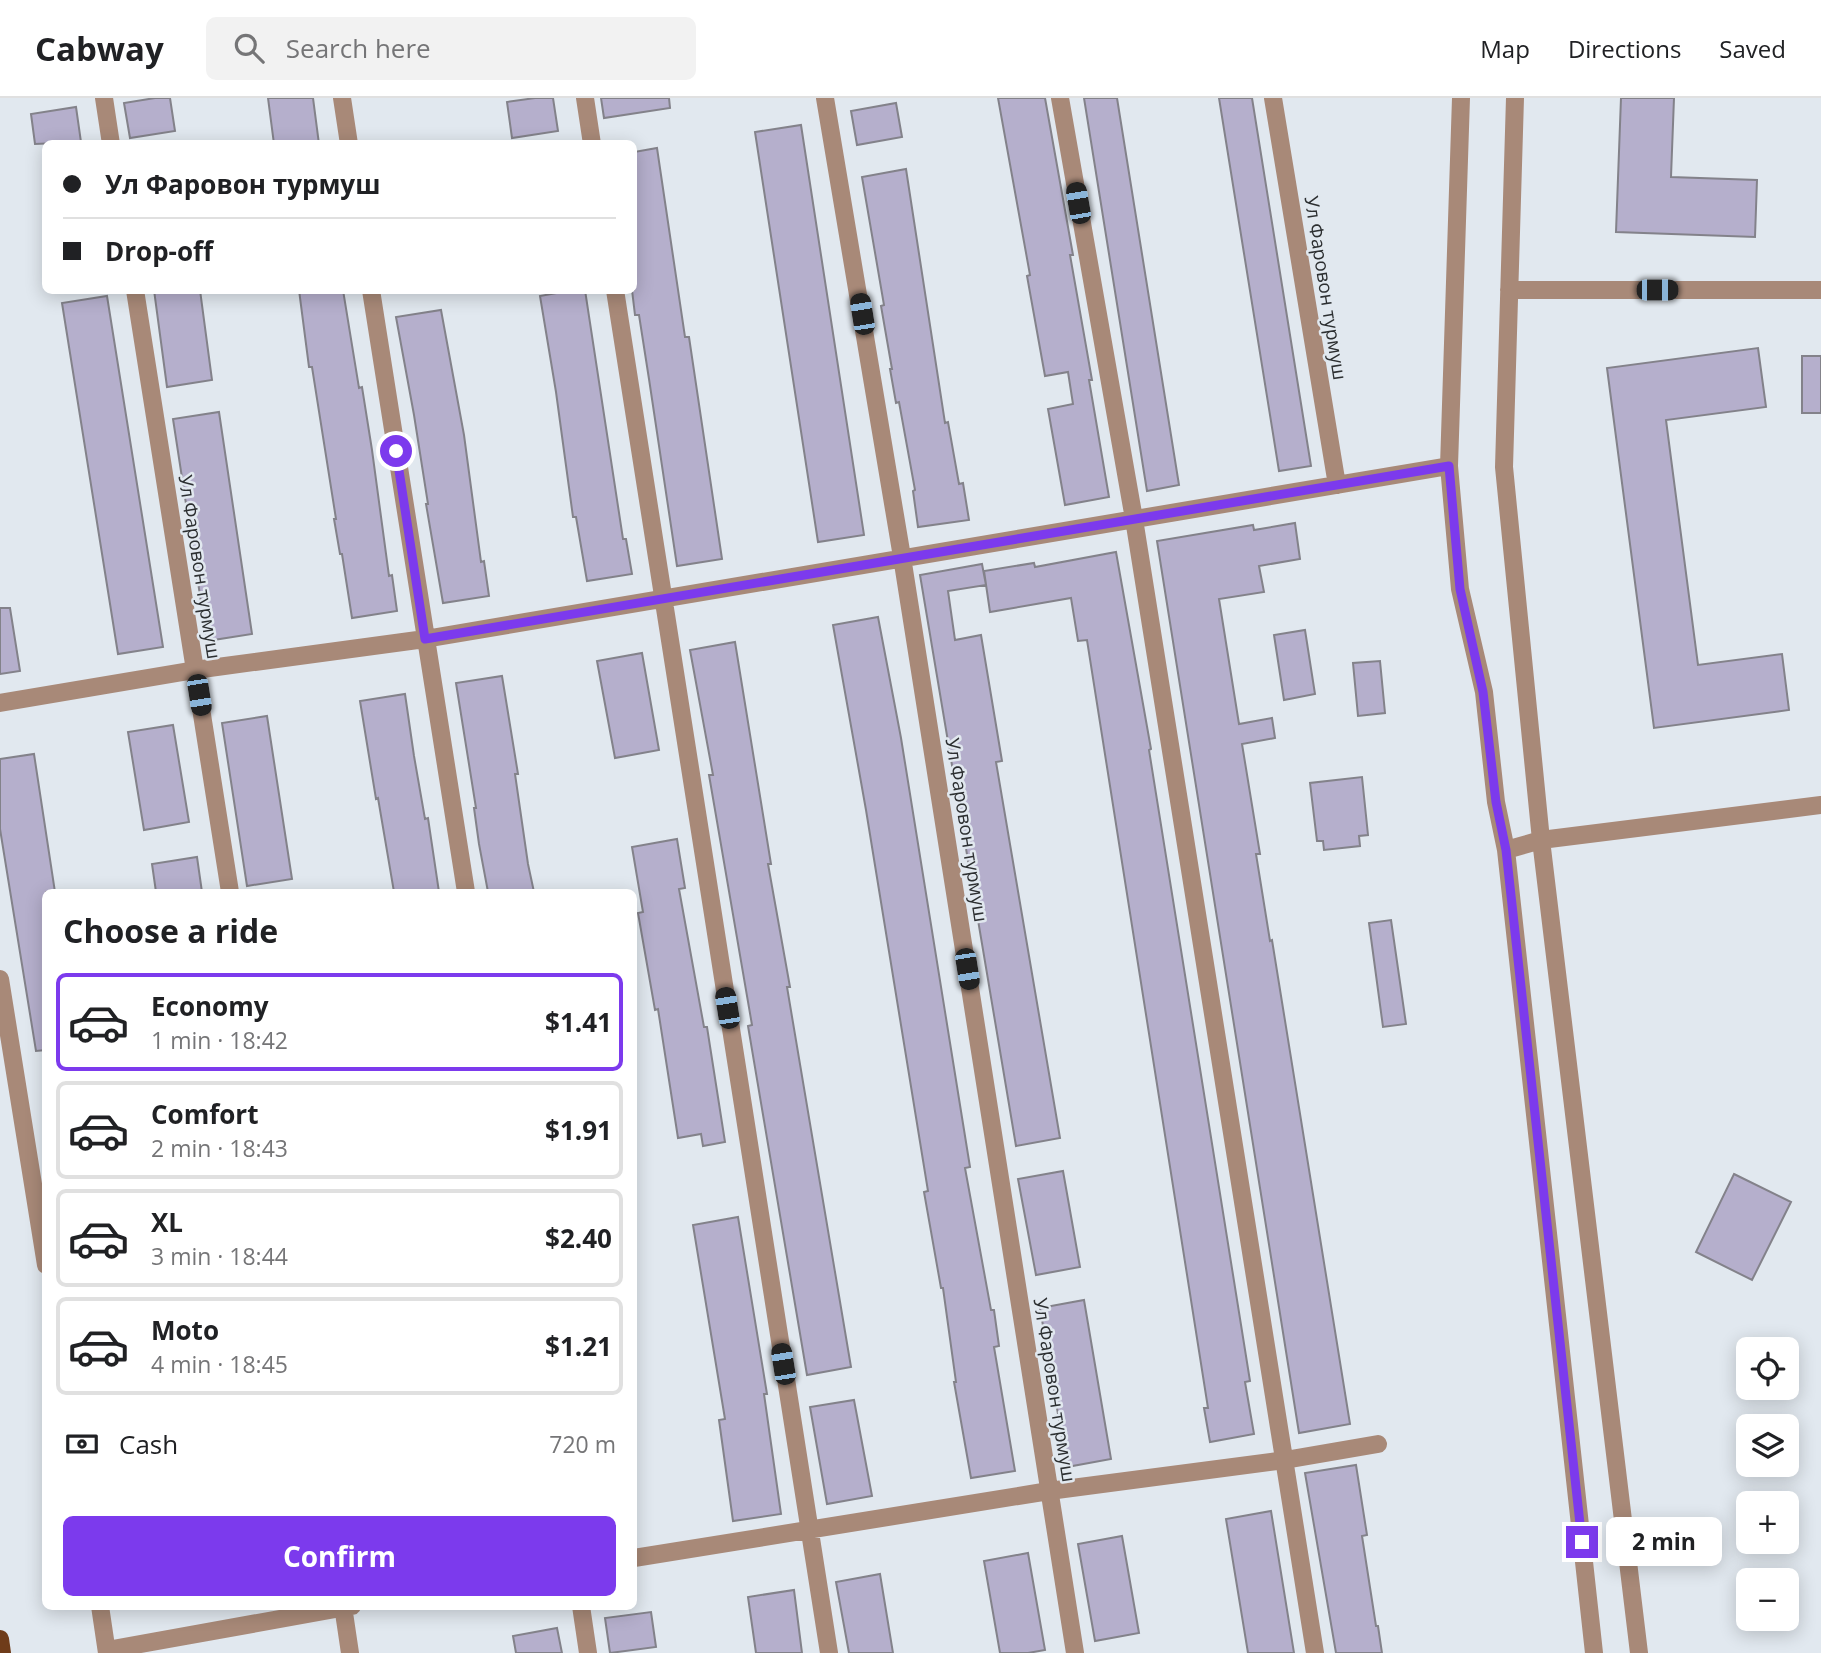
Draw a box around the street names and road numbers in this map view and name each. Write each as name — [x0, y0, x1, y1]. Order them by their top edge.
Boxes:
street label: Ул Фаровон турмуш — [1299, 194, 1353, 382]
street label: Ул Фаровон турмуш — [173, 473, 227, 661]
street label: Ул Фаровон турмуш — [940, 736, 994, 924]
street label: Ул Фаровон турмуш — [1028, 1296, 1082, 1484]

